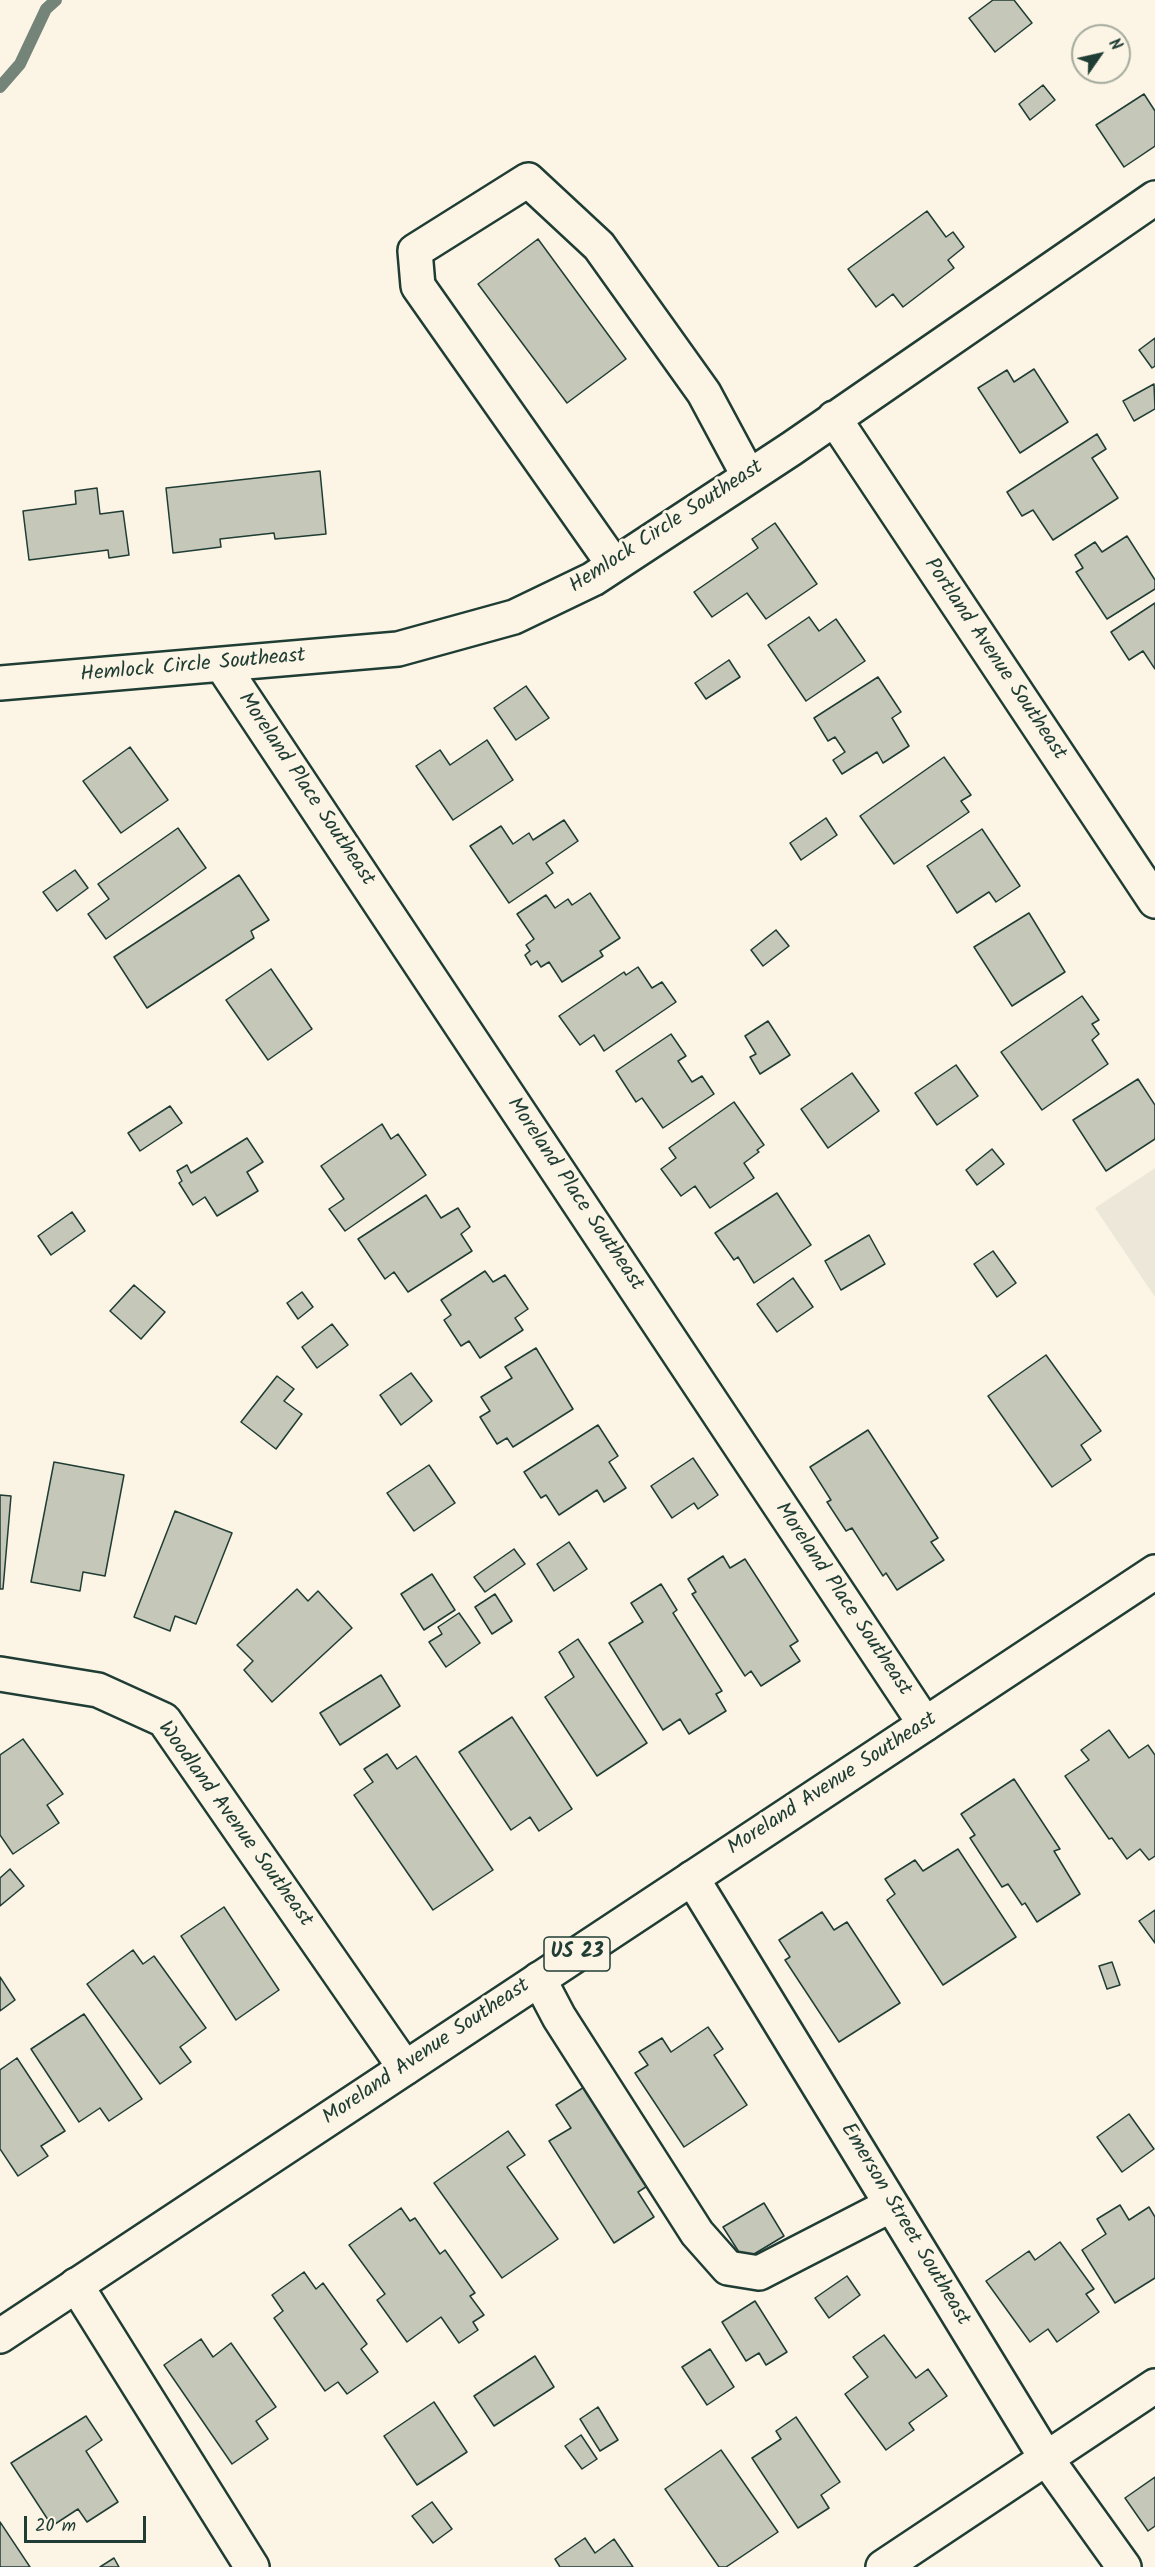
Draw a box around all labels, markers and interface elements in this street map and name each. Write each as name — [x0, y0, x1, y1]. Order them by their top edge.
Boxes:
north arrow — [1071, 24, 1131, 84]
text: N — [1101, 34, 1128, 56]
street label: Hemlock Circle Southeast — [565, 456, 769, 600]
street label: Portland Avenue Southeast — [917, 554, 1071, 766]
street label: Hemlock Circle Southeast — [79, 645, 307, 689]
street label: Moreland Place Southeast — [231, 689, 379, 891]
street label: Moreland Place Southeast — [500, 1094, 648, 1296]
street label: Moreland Place Southeast — [768, 1499, 916, 1701]
street label: Moreland Avenue Southeast — [724, 1708, 942, 1862]
street label: Woodland Avenue Southeast — [151, 1717, 317, 1933]
road number: US 23 — [544, 1937, 610, 1971]
street label: Moreland Avenue Southeast — [319, 1974, 535, 2132]
street label: Emerson Street Southeast — [834, 2119, 974, 2331]
scale bar — [27, 2504, 148, 2542]
text: 20 m — [35, 2512, 76, 2541]

